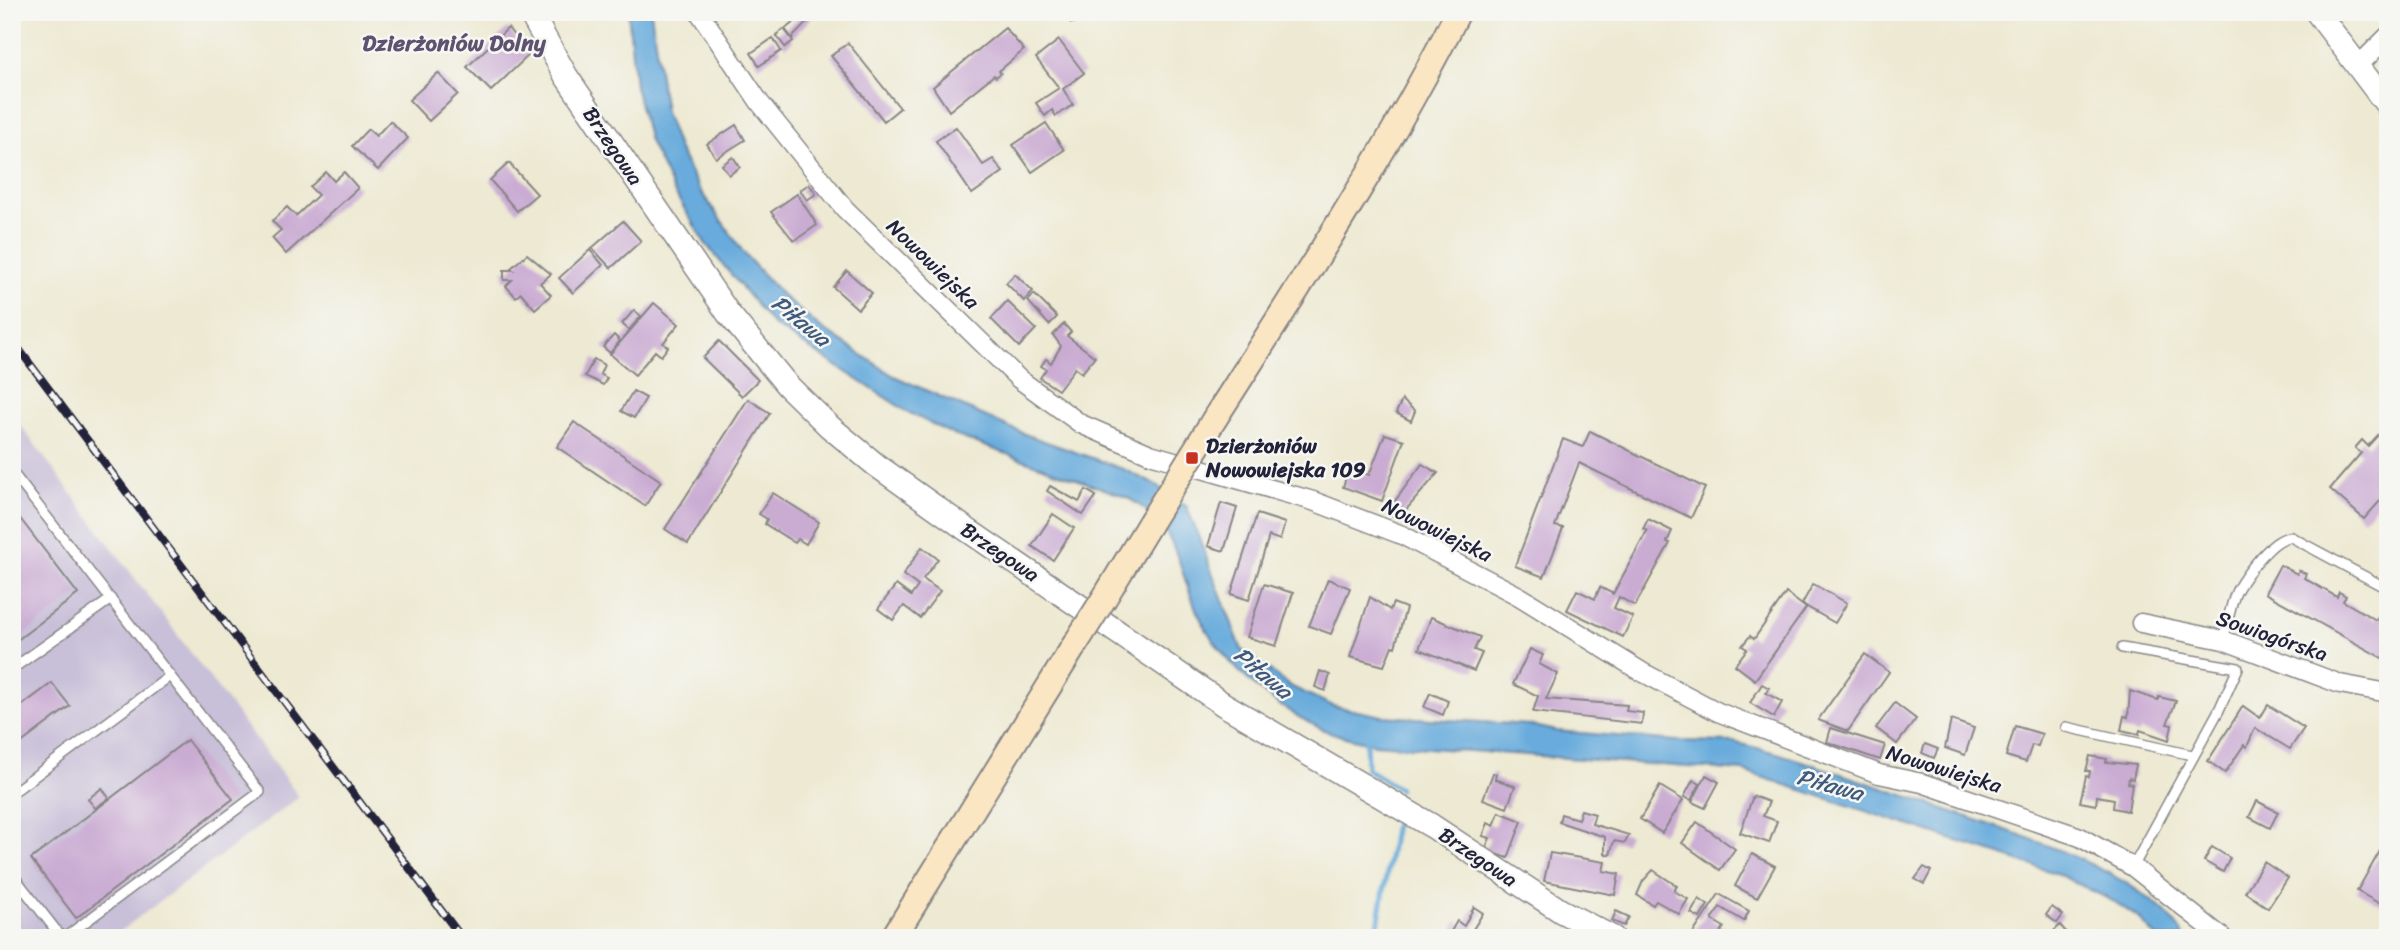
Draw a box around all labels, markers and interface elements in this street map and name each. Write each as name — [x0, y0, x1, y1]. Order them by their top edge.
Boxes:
district label: Dzierżoniów Dolny — [362, 23, 547, 64]
street label: Brzegowa — [572, 98, 654, 194]
street label: Nowowiejska — [877, 209, 989, 319]
water label: Piława — [762, 284, 842, 359]
place label: Dzierżoniów Nowowiejska 109 — [1205, 427, 1366, 489]
marker: Dzierżoniów Nowowiejska 109 — [1184, 450, 1200, 466]
street label: Nowowiejska — [1375, 487, 1499, 573]
street label: Brzegowa — [952, 511, 1048, 593]
street label: Sowiogórska — [2211, 599, 2333, 673]
water label: Piława — [1224, 636, 1304, 712]
street label: Nowowiejska — [1882, 733, 2007, 805]
water label: Piława — [1792, 757, 1870, 814]
street label: Brzegowa — [1430, 816, 1526, 898]

